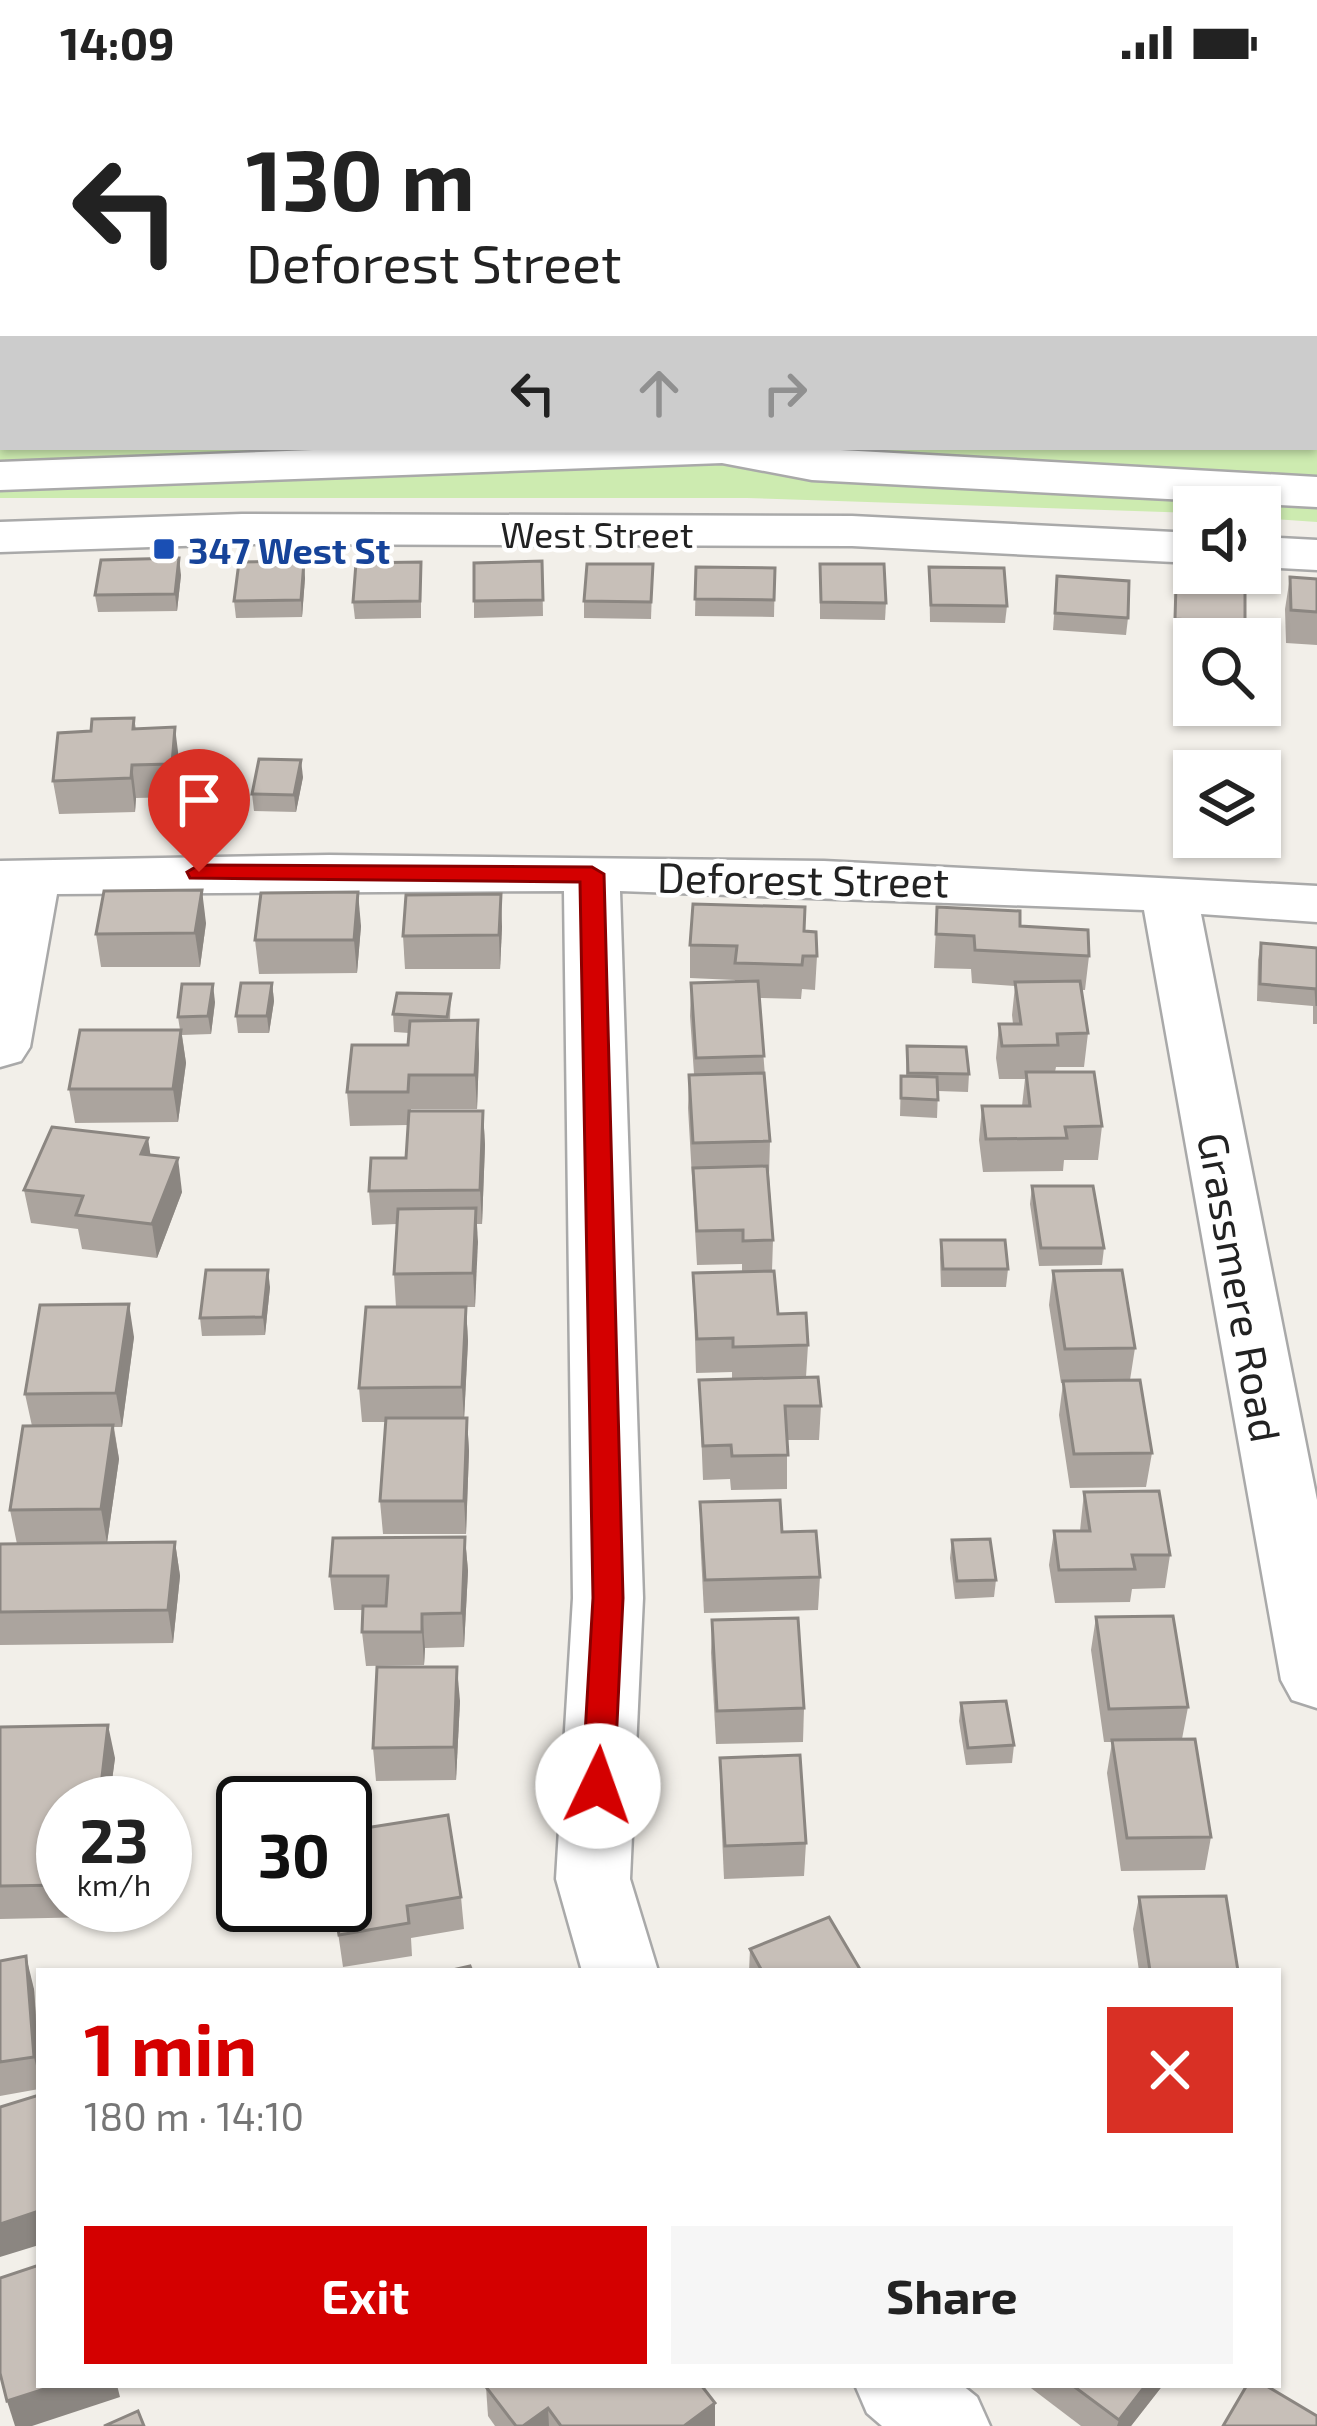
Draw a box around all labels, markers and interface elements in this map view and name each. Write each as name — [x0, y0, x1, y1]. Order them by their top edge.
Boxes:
text: 14:09 — [60, 15, 175, 69]
text: 130 m — [246, 127, 475, 228]
icon: left — [48, 132, 204, 288]
text: Deforest Street — [246, 229, 622, 294]
icon: left — [500, 360, 566, 426]
icon: ahead — [626, 360, 692, 426]
icon: right — [752, 360, 818, 426]
map controls — [1173, 486, 1281, 858]
button: sound — [1173, 486, 1281, 594]
street label: West Street — [501, 512, 693, 555]
place label: 347 West St — [188, 528, 390, 571]
marker: 347 West St — [151, 536, 177, 562]
button: search — [1173, 618, 1281, 726]
pin — [148, 749, 250, 872]
button: layers — [1173, 750, 1281, 858]
icon: arrive — [166, 767, 232, 833]
street label: Deforest Street — [656, 850, 950, 906]
street label: Grassmere Road — [1189, 1128, 1293, 1446]
position arrow — [535, 1723, 661, 1849]
speed limit sign: 30 — [216, 1776, 372, 1932]
text: 23 — [80, 1803, 148, 1875]
text: km/h — [77, 1866, 151, 1902]
text: 1 min — [84, 2004, 257, 2090]
button: close — [1107, 2007, 1233, 2133]
text: 180 m · 14:10 — [84, 2092, 304, 2139]
button: Exit — [84, 2226, 647, 2364]
button: Share — [671, 2226, 1233, 2364]

